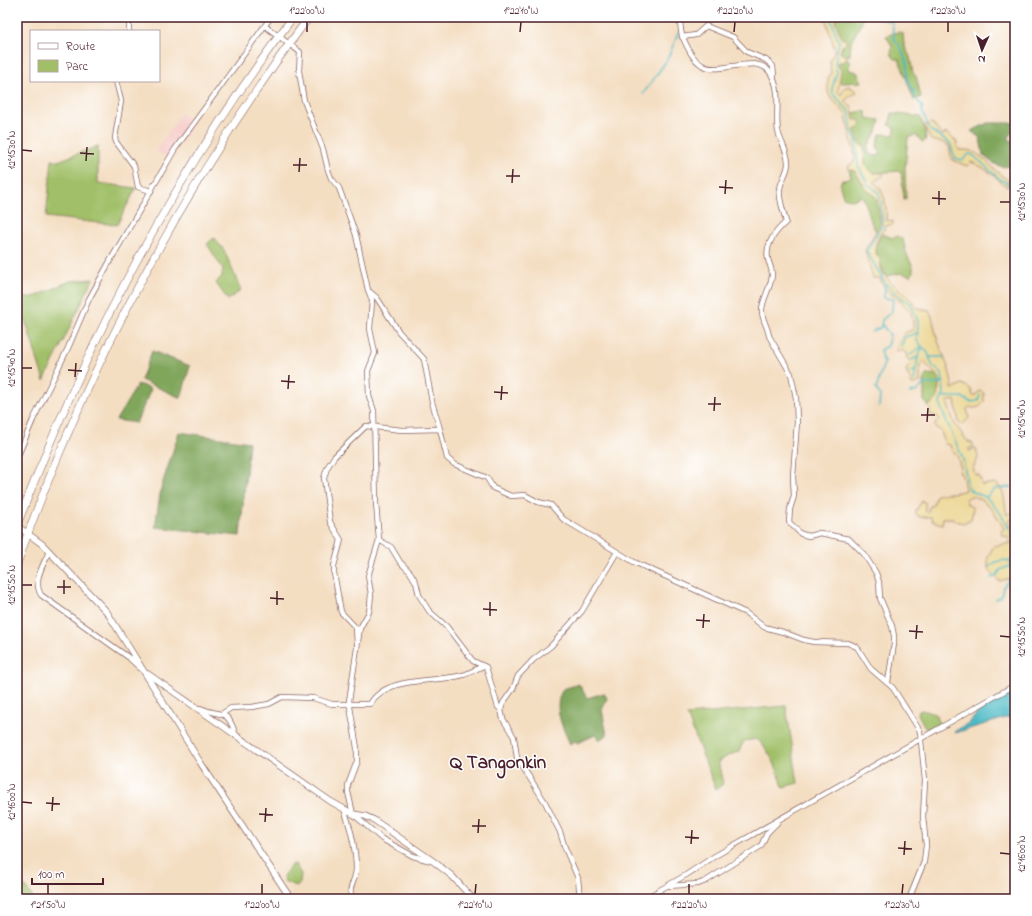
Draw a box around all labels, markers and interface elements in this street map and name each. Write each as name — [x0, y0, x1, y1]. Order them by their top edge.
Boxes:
text: 1°22'00"W — [289, 4, 325, 19]
text: 1°22'10"W — [504, 4, 538, 19]
text: 1°22'20"W — [717, 4, 753, 19]
text: 1°22'30"W — [930, 4, 966, 19]
legend — [30, 30, 160, 82]
north arrow — [962, 30, 1002, 70]
text: Route — [66, 38, 96, 56]
text: N — [977, 51, 986, 67]
text: Parc — [66, 58, 88, 76]
text: 12°15'30"N — [5, 131, 20, 169]
text: 12°15'30"N — [1015, 183, 1030, 221]
text: 12°15'40"N — [5, 349, 20, 387]
text: 12°15'40"N — [1015, 400, 1030, 438]
text: 12°15'50"N — [5, 565, 20, 605]
text: 12°15'50"N — [1015, 617, 1030, 657]
district label: Q Tangonkin — [450, 750, 546, 779]
text: 12°16'00"N — [5, 783, 20, 821]
text: 12°16'00"N — [1015, 835, 1030, 873]
scale bar — [32, 860, 103, 886]
text: 100 m — [38, 866, 65, 884]
text: 1°21'50"W — [30, 898, 66, 913]
text: 1°22'00"W — [244, 898, 280, 913]
text: 1°22'10"W — [458, 898, 492, 913]
text: 1°22'20"W — [671, 898, 707, 913]
text: 1°22'30"W — [884, 898, 920, 913]

